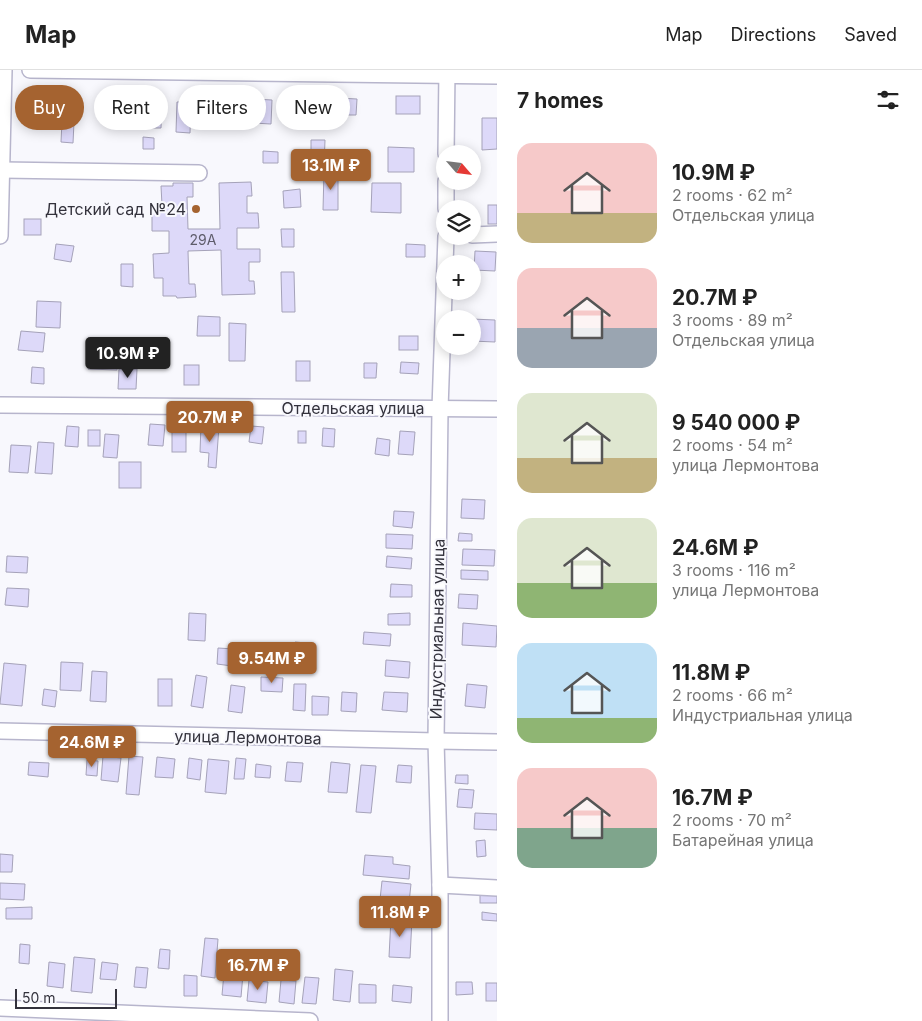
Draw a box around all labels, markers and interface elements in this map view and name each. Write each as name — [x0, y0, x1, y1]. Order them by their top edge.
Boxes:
text: Map — [25, 20, 76, 49]
text: Map — [665, 24, 703, 45]
text: Directions — [731, 24, 816, 45]
text: Saved — [844, 24, 897, 45]
chip: Buy — [15, 85, 84, 130]
chip: Rent — [94, 85, 168, 130]
chip: Filters — [178, 85, 266, 130]
chip: New — [276, 85, 350, 130]
icon: filters — [874, 86, 902, 114]
text: 7 homes — [517, 88, 604, 113]
north arrow — [436, 145, 481, 190]
map controls — [436, 145, 481, 355]
pin: 13.1M ₽ — [285, 148, 377, 191]
text: 13.1M ₽ — [302, 155, 360, 175]
text: 10.9M ₽ — [672, 160, 755, 185]
icon: home — [557, 163, 617, 223]
text: 2 rooms · 62 m² — [672, 185, 793, 205]
place label: Детский сад №24 — [45, 199, 186, 219]
button: layers — [436, 200, 481, 245]
marker: Детский сад №24 — [190, 203, 202, 215]
text: Отдельская улица — [672, 205, 815, 225]
house number: 29А — [190, 231, 217, 248]
button: + — [436, 255, 481, 300]
text: 20.7M ₽ — [672, 285, 758, 310]
icon: home — [557, 288, 617, 348]
button: − — [436, 310, 481, 355]
text: 3 rooms · 89 m² — [672, 310, 793, 330]
text: Отдельская улица — [672, 330, 815, 350]
pin: 10.9M ₽ — [82, 336, 174, 379]
text: 10.9M ₽ — [96, 343, 160, 363]
street label: Отдельская улица — [282, 398, 424, 418]
pin: 20.7M ₽ — [164, 400, 256, 443]
text: 20.7M ₽ — [177, 407, 243, 427]
text: 9 540 000 ₽ — [672, 410, 800, 435]
icon: home — [557, 413, 617, 473]
text: 2 rooms · 54 m² — [672, 435, 793, 455]
text: улица Лермонтова — [672, 455, 819, 475]
text: 24.6M ₽ — [672, 535, 759, 560]
street label: Индустриальная улица — [425, 538, 449, 720]
icon: home — [557, 538, 617, 598]
text: 3 rooms · 116 m² — [672, 560, 796, 580]
text: улица Лермонтова — [672, 580, 819, 600]
pin: 9.54M ₽ — [226, 642, 318, 684]
text: 9.54M ₽ — [239, 648, 305, 668]
text: 11.8M ₽ — [672, 660, 750, 685]
icon: home — [557, 663, 617, 723]
text: 2 rooms · 66 m² — [672, 685, 793, 705]
text: Индустриальная улица — [672, 705, 853, 725]
pin: 24.6M ₽ — [46, 726, 138, 768]
street label: улица Лермонтова — [174, 726, 322, 748]
text: 24.6M ₽ — [59, 732, 125, 752]
text: 16.7M ₽ — [672, 785, 753, 810]
icon: home — [557, 788, 617, 848]
text: 2 rooms · 70 m² — [672, 810, 792, 830]
text: Батарейная улица — [672, 830, 814, 850]
pin: 11.8M ₽ — [354, 896, 446, 938]
text: 11.8M ₽ — [370, 902, 430, 922]
pin: 16.7M ₽ — [212, 948, 304, 991]
text: 16.7M ₽ — [227, 955, 289, 975]
scale bar — [15, 986, 118, 1009]
text: 50 m — [22, 989, 56, 1006]

